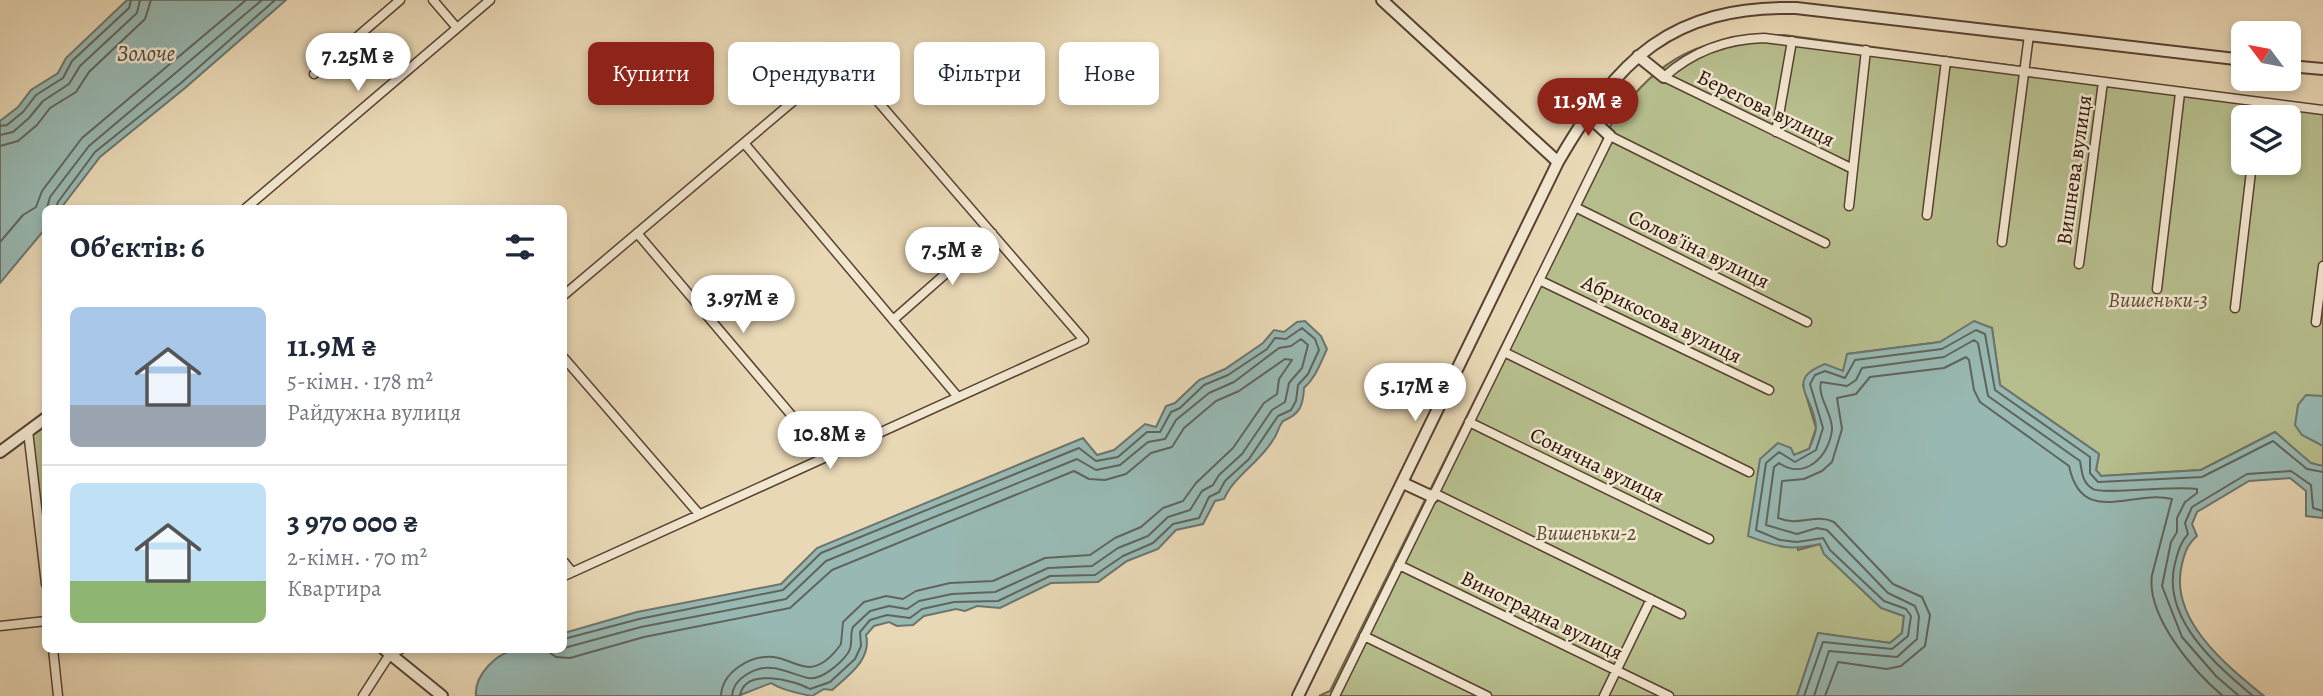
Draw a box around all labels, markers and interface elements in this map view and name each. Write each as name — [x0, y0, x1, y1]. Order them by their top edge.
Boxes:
north arrow — [2231, 21, 2301, 91]
map controls — [2231, 21, 2301, 175]
pin: 7.25M ₴ — [293, 34, 423, 93]
water label: Золоче — [117, 38, 175, 69]
text: 7.25M ₴ — [322, 40, 394, 71]
chip: Купити — [588, 42, 714, 105]
chip: Орендувати — [728, 42, 900, 105]
chip: Фільтри — [914, 42, 1045, 105]
chip: Нове — [1059, 42, 1159, 105]
street label: Берегова вулиця — [1692, 63, 1840, 153]
pin: 11.9M ₴ — [1523, 78, 1653, 138]
text: 11.9M ₴ — [1553, 85, 1623, 116]
street label: Вишнева вулиця — [2050, 93, 2098, 247]
button: layers — [2231, 105, 2301, 175]
street label: Соловʼїна вулиця — [1624, 203, 1774, 295]
text: Об’єктів: 6 — [70, 227, 205, 267]
icon: filters — [501, 228, 539, 266]
pin: 7.5M ₴ — [895, 228, 1009, 287]
text: 7.5M ₴ — [921, 234, 983, 265]
street label: Абрикосова вулиця — [1576, 268, 1747, 370]
pin: 3.97M ₴ — [678, 276, 808, 335]
text: 3.97M ₴ — [707, 282, 779, 313]
park label: Вишеньки-3 — [2108, 286, 2208, 314]
text: 11.9M ₴ — [287, 326, 377, 366]
icon: home — [126, 335, 210, 419]
pin: 5.17M ₴ — [1350, 364, 1480, 423]
text: 5-кімн. · 178 m² — [287, 366, 433, 397]
text: 5.17M ₴ — [1380, 370, 1450, 401]
text: Райдужна вулиця — [287, 397, 461, 428]
pin: 10.8M ₴ — [765, 412, 895, 471]
text: 10.8M ₴ — [794, 418, 866, 449]
street label: Сонячна вулиця — [1525, 420, 1669, 510]
text: 3 970 000 ₴ — [287, 502, 419, 542]
icon: home — [126, 511, 210, 595]
park label: Вишеньки-2 — [1535, 519, 1637, 547]
text: 2-кімн. · 70 m² — [287, 542, 427, 573]
street label: Виноградна вулиця — [1456, 564, 1628, 666]
text: Квартира — [287, 573, 382, 604]

